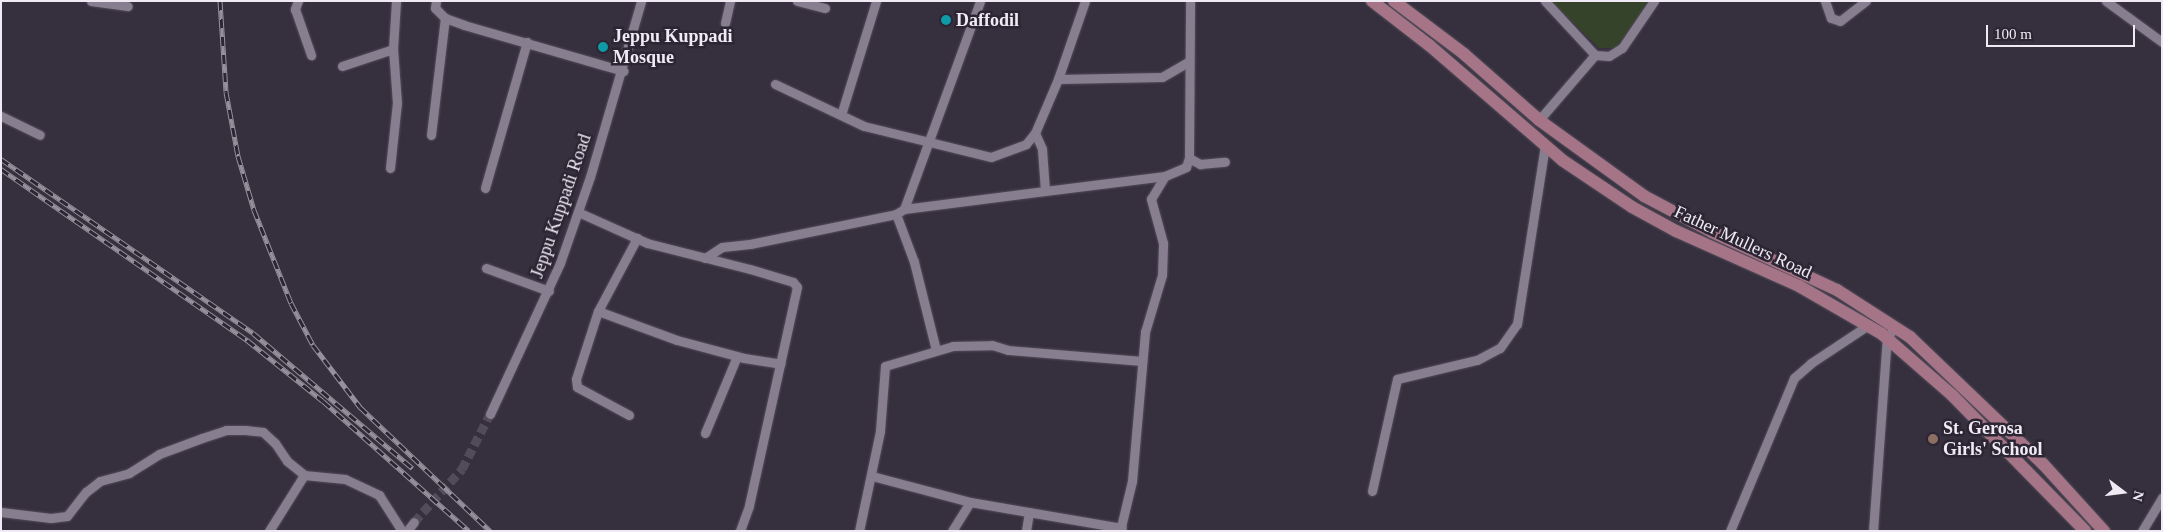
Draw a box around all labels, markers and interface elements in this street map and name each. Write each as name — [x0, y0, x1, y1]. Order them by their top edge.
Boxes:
place label: Daffodil — [956, 9, 1019, 31]
marker: Daffodil — [940, 14, 952, 26]
scale bar — [1988, 15, 2137, 47]
place label: Jeppu Kuppadi Mosque — [613, 26, 733, 68]
text: 100 m — [1994, 26, 2032, 42]
marker: Jeppu Kuppadi Mosque — [597, 41, 609, 53]
street label: Jeppu Kuppadi Road — [526, 131, 596, 281]
street label: Father Mullers Road — [1671, 201, 1815, 283]
place label: St. Gerosa Girls' School — [1943, 418, 2043, 460]
marker: St. Gerosa Girls' School — [1927, 433, 1939, 445]
north arrow — [2098, 467, 2148, 517]
text: N — [2129, 489, 2147, 503]

